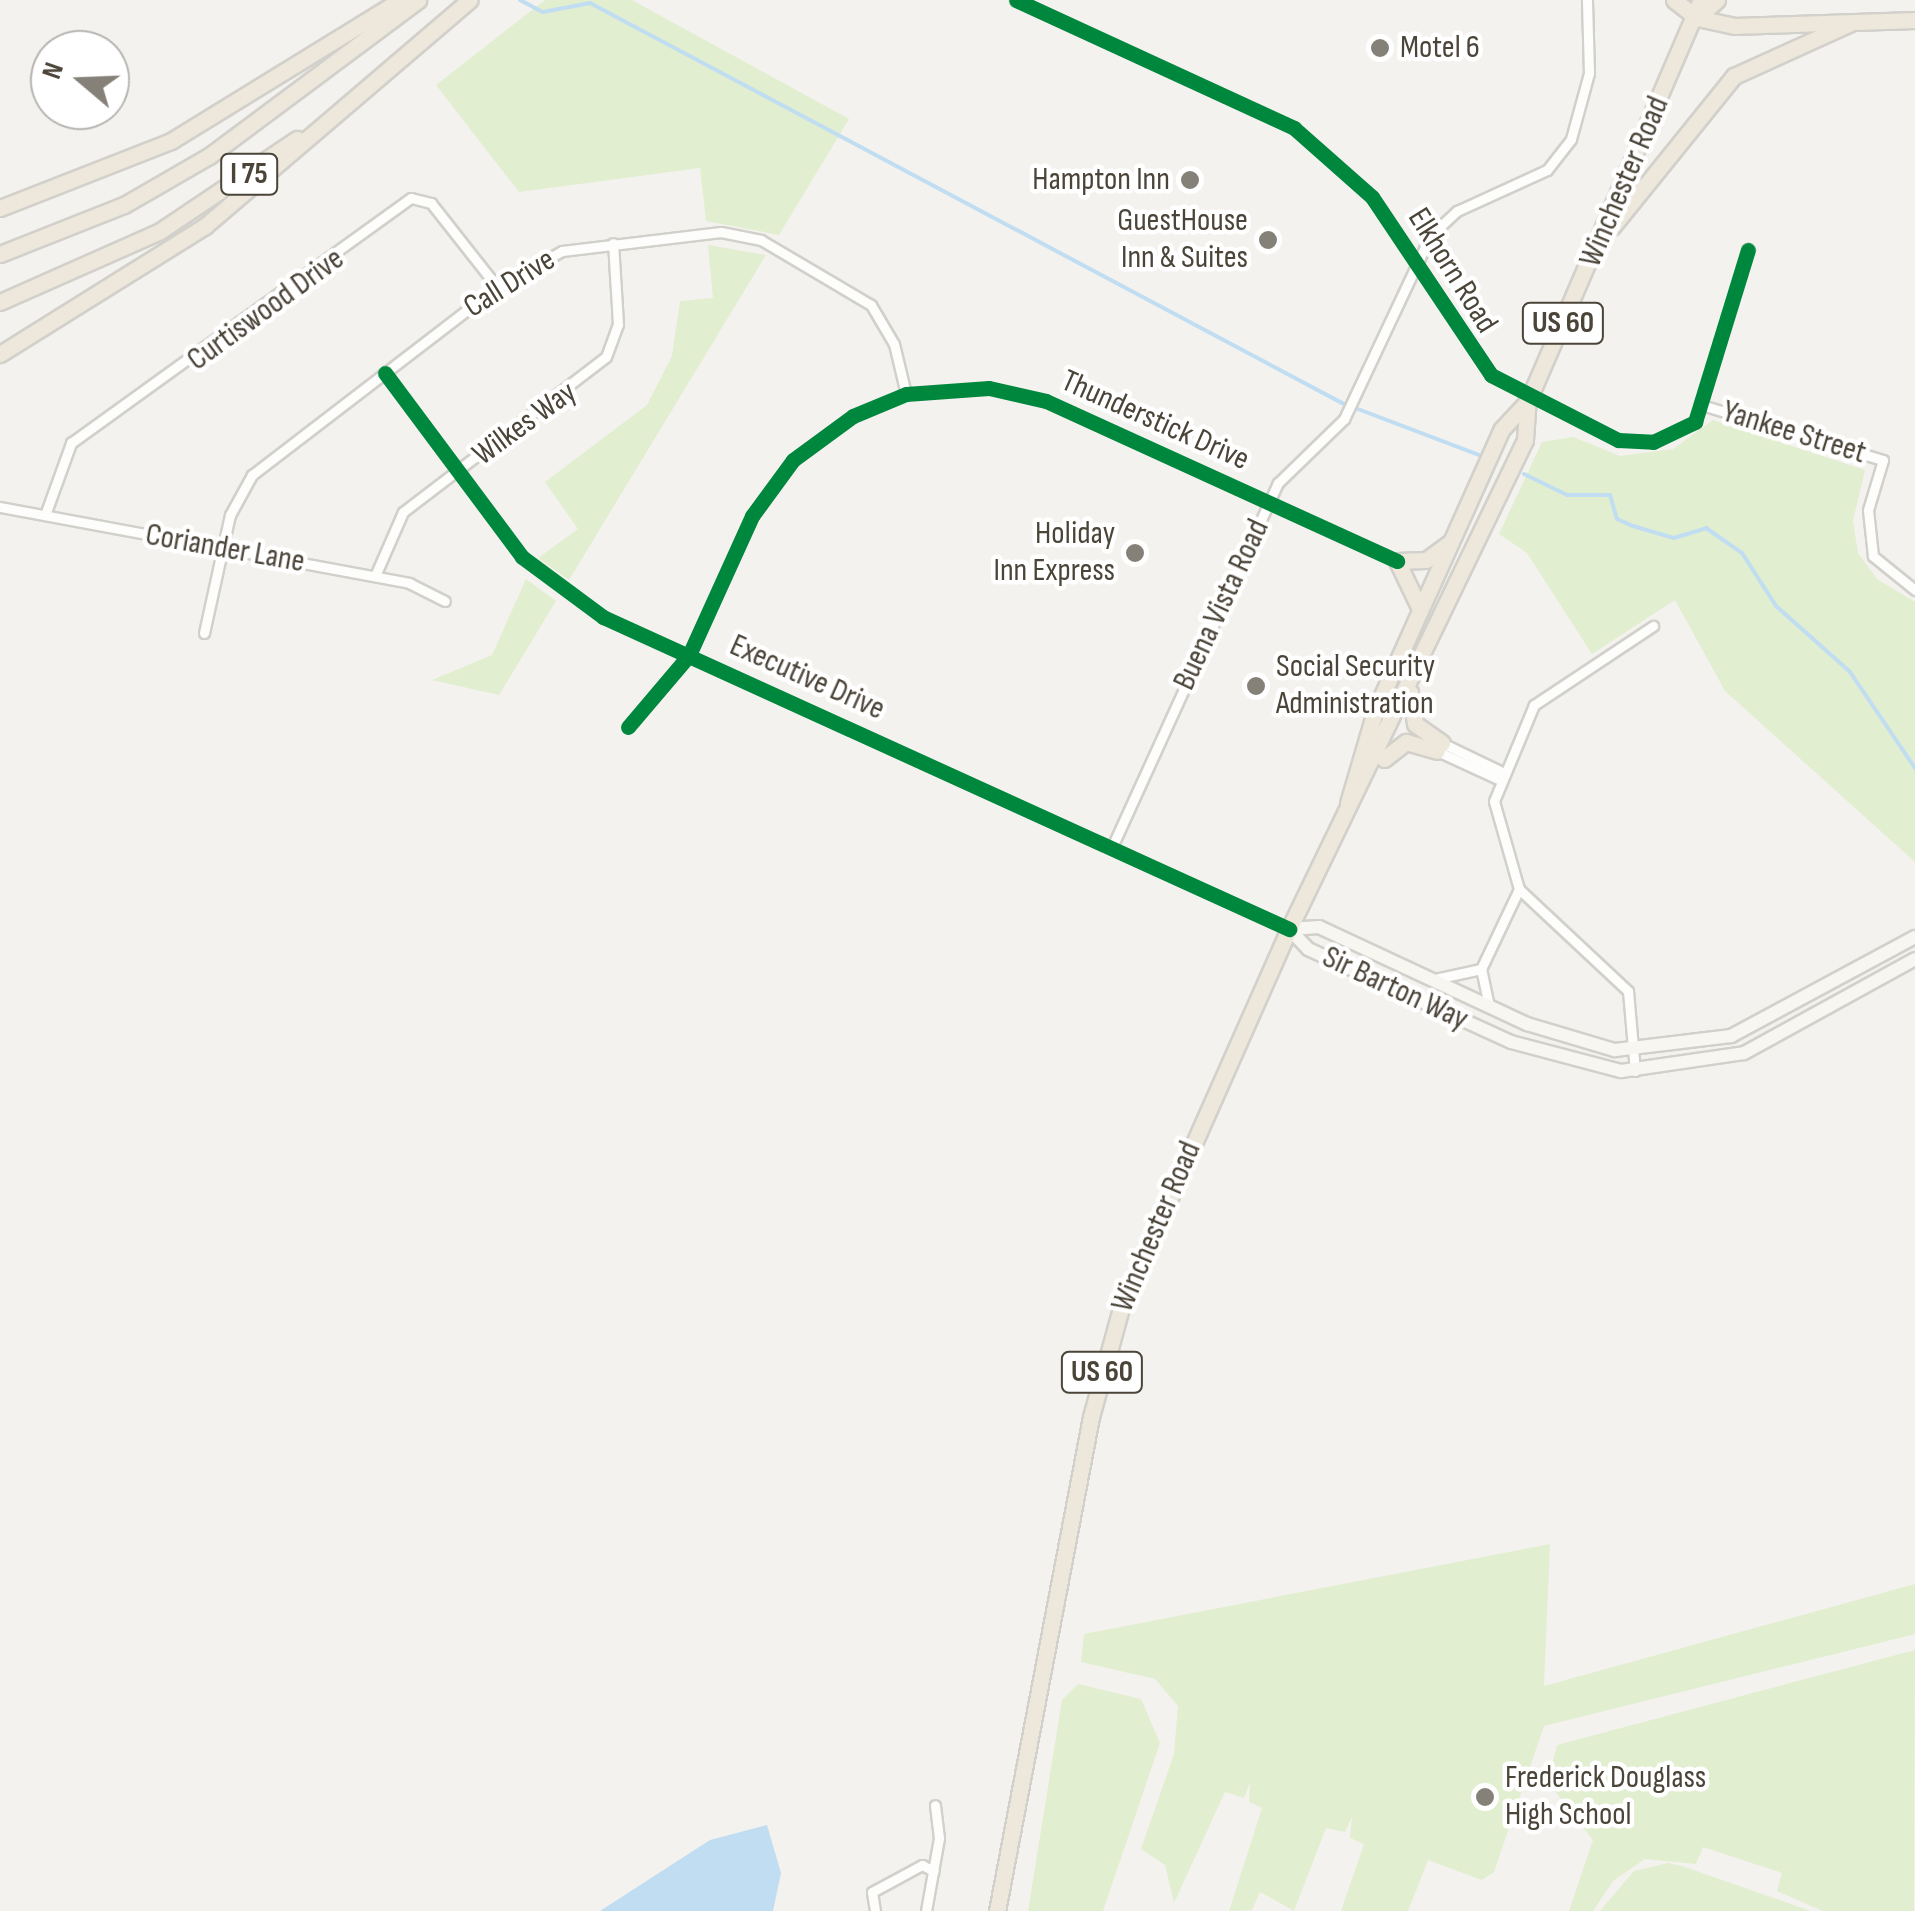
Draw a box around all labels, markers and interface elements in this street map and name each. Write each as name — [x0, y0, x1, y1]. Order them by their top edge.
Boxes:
place label: Motel 6 — [1400, 29, 1480, 67]
north arrow — [30, 30, 130, 130]
marker: Motel 6 — [1369, 37, 1391, 59]
text: N — [35, 58, 71, 83]
street label: Winchester Road — [1572, 91, 1678, 273]
road number: I 75 — [219, 149, 279, 199]
place label: Hampton Inn — [1032, 161, 1170, 199]
marker: Hampton Inn — [1179, 169, 1201, 191]
street label: Elkhorn Road — [1399, 202, 1505, 340]
place label: GuestHouse Inn & Suites — [1117, 203, 1248, 278]
marker: GuestHouse Inn & Suites — [1257, 229, 1279, 251]
street label: Curtiswood Drive — [180, 240, 352, 380]
street label: Call Drive — [457, 241, 563, 327]
road number: US 60 — [1520, 298, 1606, 348]
street label: Thunderstick Drive — [1055, 362, 1255, 480]
street label: Wilkes Way — [466, 374, 584, 474]
street label: Yankee Street — [1718, 393, 1870, 473]
street label: Buena Vista Road — [1166, 514, 1278, 696]
street label: Coriander Lane — [142, 516, 308, 582]
place label: Holiday Inn Express — [993, 516, 1115, 591]
marker: Holiday Inn Express — [1124, 542, 1146, 564]
street label: Executive Drive — [724, 627, 890, 729]
place label: Social Security Administration — [1276, 649, 1435, 724]
marker: Social Security Administration — [1245, 675, 1267, 697]
street label: Sir Barton Way — [1316, 939, 1474, 1039]
street label: Winchester Road — [1104, 1136, 1210, 1318]
road number: US 60 — [1060, 1347, 1144, 1397]
place label: Frederick Douglass High School — [1505, 1760, 1706, 1835]
marker: Frederick Douglass High School — [1474, 1786, 1496, 1808]

